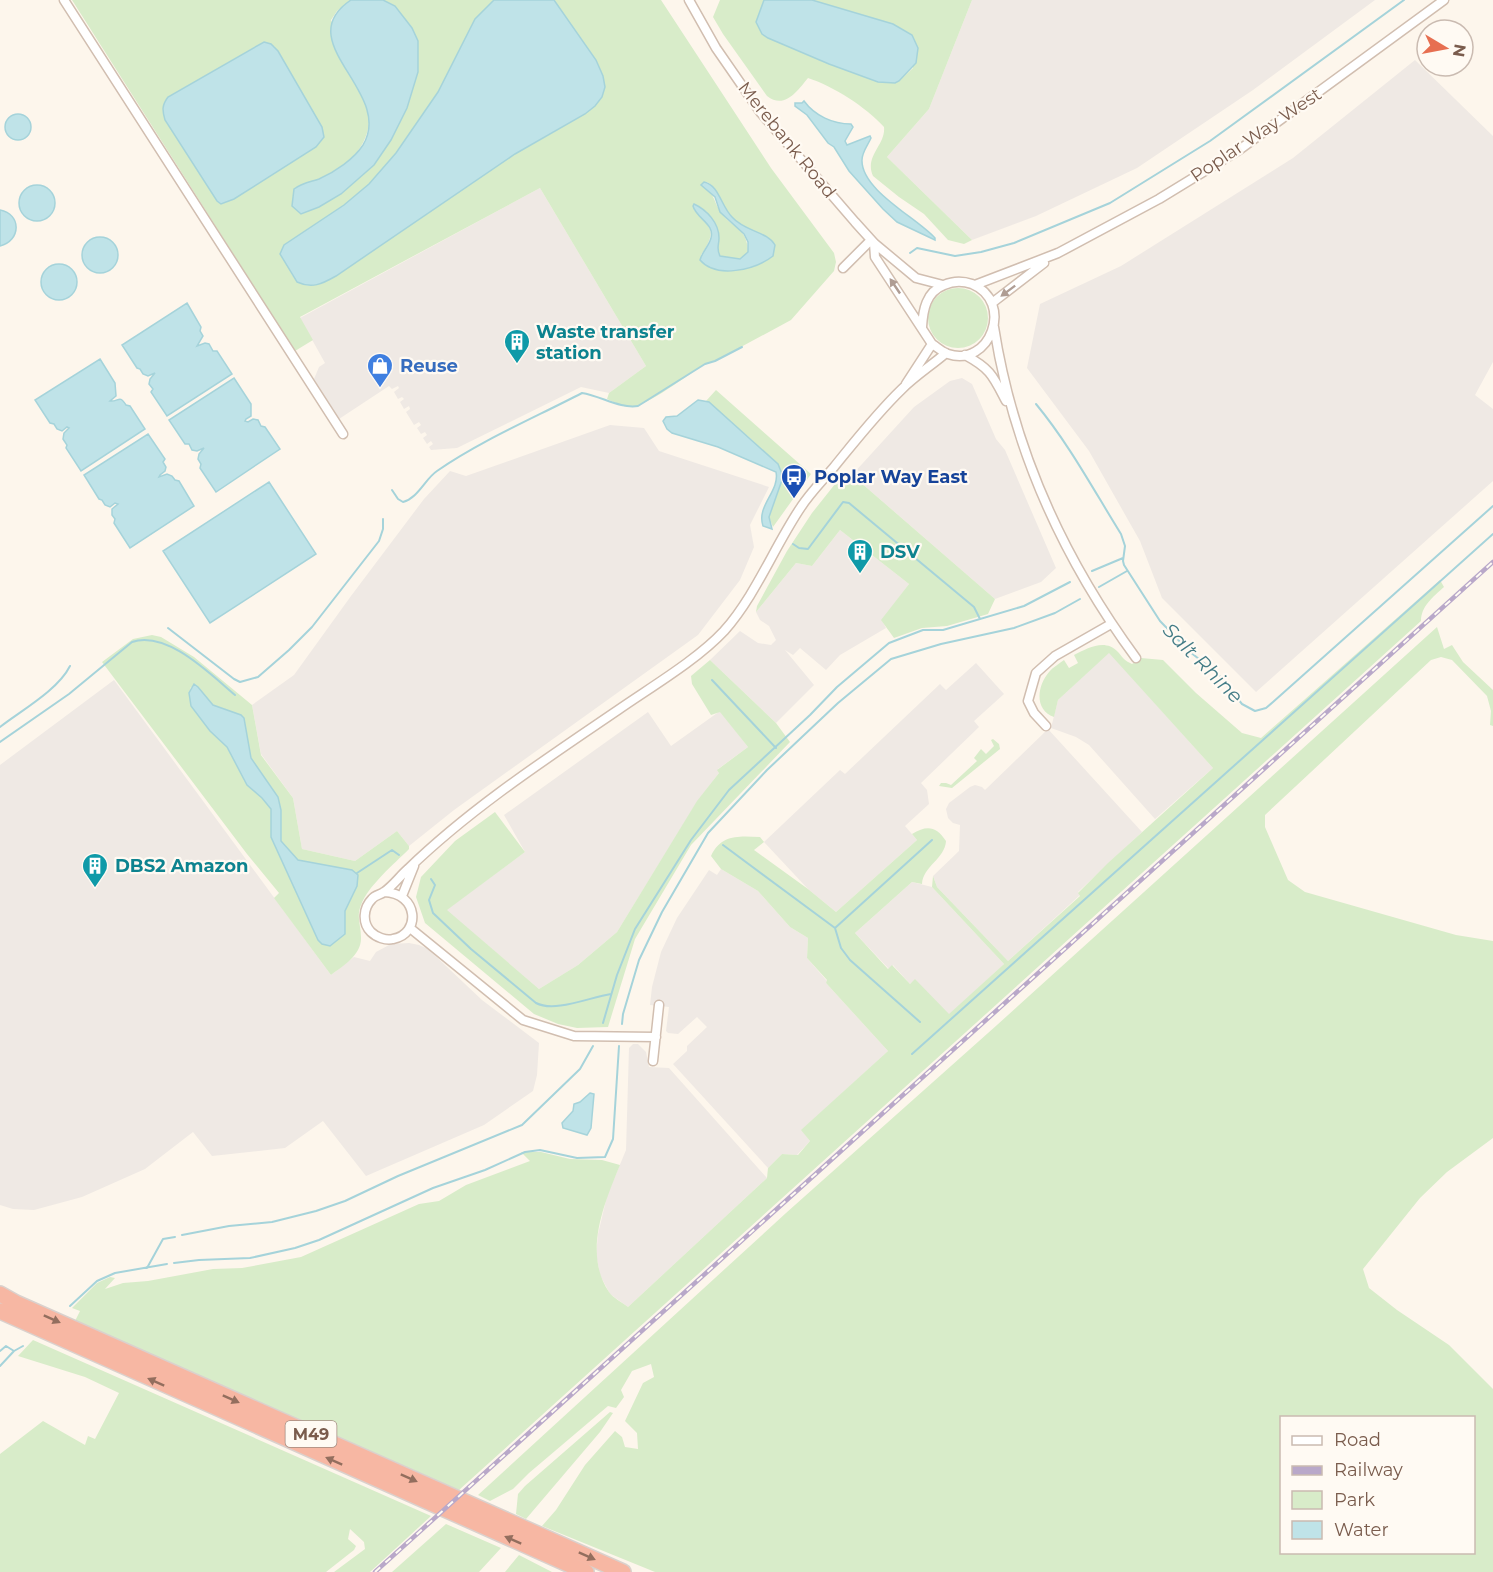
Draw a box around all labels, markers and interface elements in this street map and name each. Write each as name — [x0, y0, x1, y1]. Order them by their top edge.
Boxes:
north arrow — [1415, 18, 1475, 78]
text: N — [1449, 42, 1470, 59]
street label: Merebank Road — [733, 77, 841, 203]
street label: Poplar Way West — [1186, 83, 1326, 187]
one-way arrow — [890, 278, 901, 294]
one-way arrow — [1000, 284, 1016, 297]
place label: Waste transfer station — [536, 321, 675, 364]
building icon: Waste transfer station — [502, 327, 532, 365]
shop icon: Reuse — [365, 351, 395, 389]
place label: Reuse — [400, 355, 458, 377]
bus stop icon: Poplar Way East — [779, 462, 809, 500]
place label: Poplar Way East — [814, 466, 968, 488]
building icon: DSV — [845, 537, 875, 575]
place label: DSV — [880, 541, 920, 563]
water label: Salt Rhine — [1158, 618, 1248, 708]
building icon: DBS2 Amazon — [80, 851, 110, 889]
place label: DBS2 Amazon — [115, 855, 249, 877]
one-way arrow — [44, 1314, 62, 1324]
one-way arrow — [147, 1377, 165, 1387]
one-way arrow — [222, 1394, 239, 1403]
legend — [1280, 1416, 1475, 1554]
road number: M49 — [286, 1421, 336, 1447]
text: Road — [1334, 1429, 1381, 1451]
one-way arrow — [326, 1457, 343, 1466]
text: Railway — [1334, 1459, 1403, 1481]
one-way arrow — [400, 1473, 418, 1483]
text: Park — [1334, 1489, 1375, 1511]
text: Water — [1334, 1519, 1389, 1541]
one-way arrow — [504, 1535, 522, 1544]
one-way arrow — [579, 1552, 596, 1561]

